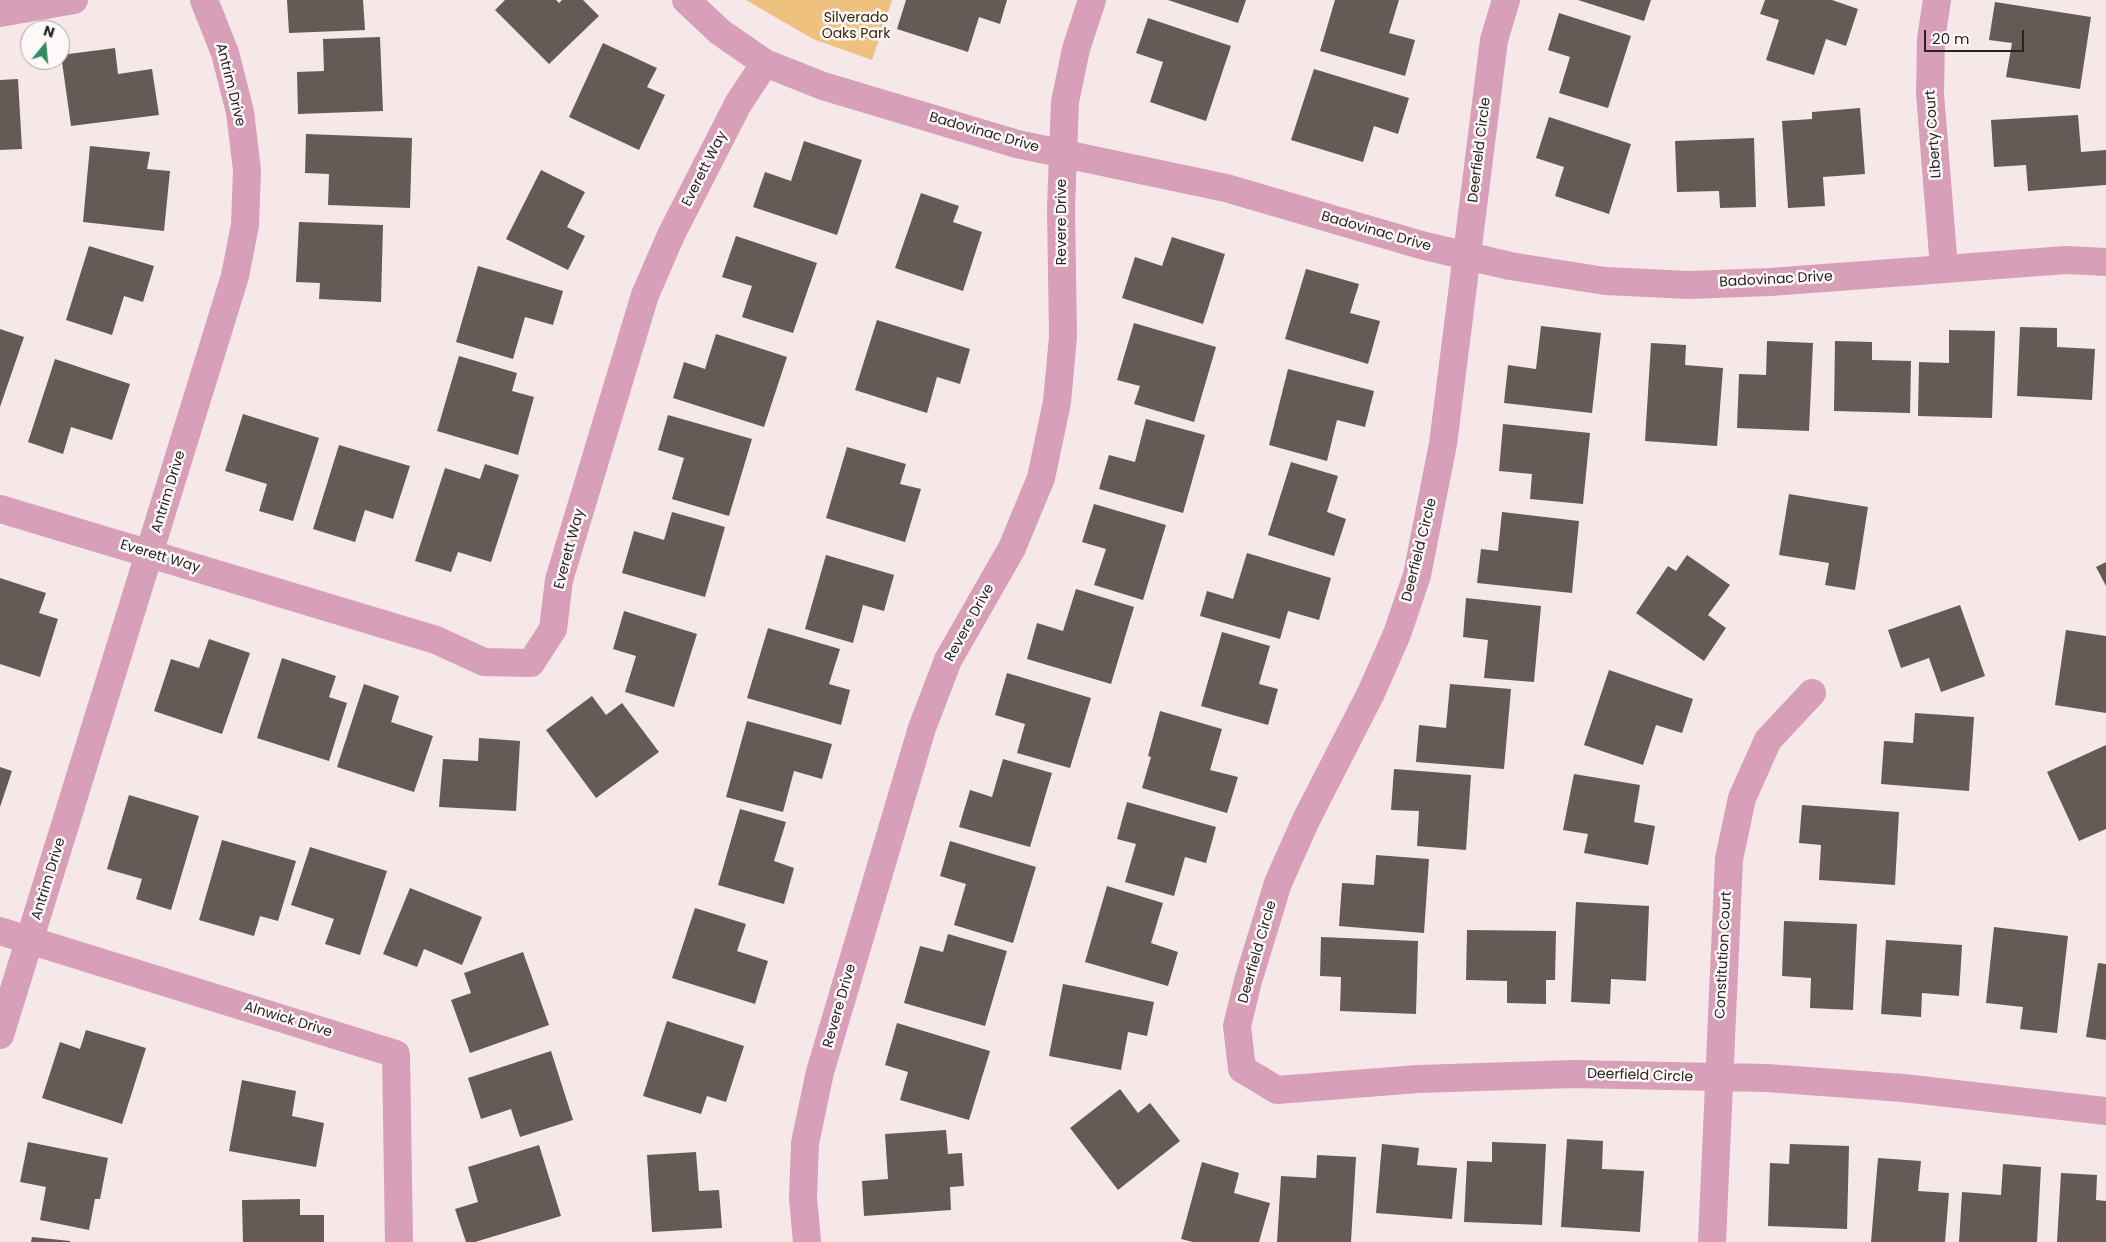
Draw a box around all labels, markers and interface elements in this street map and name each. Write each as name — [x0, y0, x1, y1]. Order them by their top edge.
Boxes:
park label: Silverado Oaks Park — [822, 10, 890, 42]
north arrow — [20, 20, 70, 70]
scale bar — [1926, 20, 2026, 52]
text: N — [41, 21, 57, 43]
text: 20 m — [1932, 28, 1970, 49]
street label: Antrim Drive — [212, 42, 248, 128]
street label: Liberty Court — [1923, 89, 1945, 179]
street label: Deerfield Circle — [1465, 96, 1495, 204]
street label: Badovinac Drive — [927, 109, 1041, 157]
street label: Everett Way — [679, 128, 731, 210]
street label: Revere Drive — [1054, 179, 1070, 265]
street label: Badovinac Drive — [1319, 208, 1433, 256]
street label: Badovinac Drive — [1719, 269, 1833, 291]
street label: Antrim Drive — [148, 449, 190, 535]
street label: Deerfield Circle — [1399, 497, 1441, 603]
street label: Everett Way — [551, 507, 589, 591]
street label: Everett Way — [118, 537, 202, 577]
street label: Revere Drive — [942, 581, 998, 665]
street label: Antrim Drive — [28, 836, 70, 922]
street label: Constitution Court — [1712, 891, 1736, 1019]
street label: Deerfield Circle — [1235, 899, 1281, 1005]
street label: Revere Drive — [820, 962, 860, 1050]
street label: Alnwick Drive — [242, 999, 334, 1041]
street label: Deerfield Circle — [1587, 1066, 1693, 1086]

